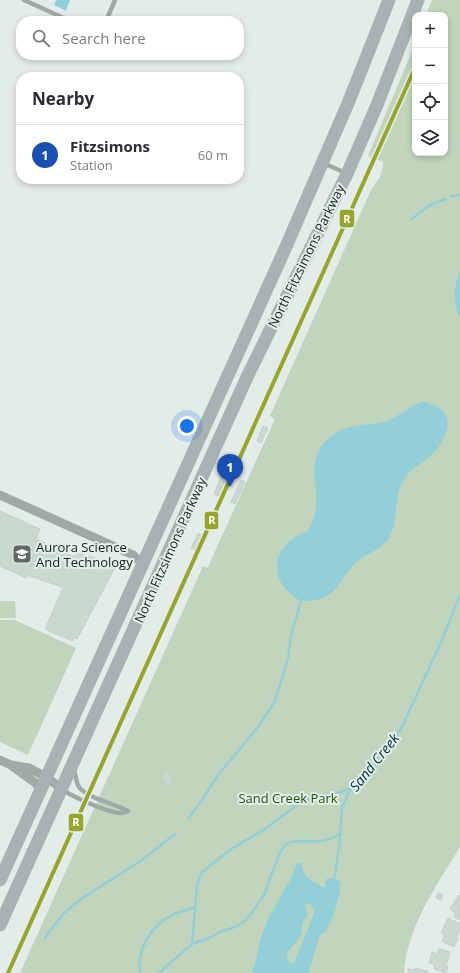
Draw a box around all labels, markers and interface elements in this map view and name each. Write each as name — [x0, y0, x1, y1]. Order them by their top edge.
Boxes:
map controls — [412, 12, 448, 156]
button: + — [412, 12, 448, 48]
search box — [16, 16, 244, 60]
icon: search — [30, 27, 52, 49]
text: Search here — [62, 28, 146, 48]
button: − — [412, 48, 448, 84]
button: locate — [412, 84, 448, 120]
text: Nearby — [32, 87, 94, 110]
button: layers — [412, 120, 448, 156]
text: Fitzsimons — [70, 136, 150, 156]
text: 1 — [41, 146, 49, 164]
text: 60 m — [198, 146, 228, 164]
text: Station — [70, 156, 113, 174]
street label: North Fitzsimons Parkway — [263, 181, 349, 331]
line badge: R — [339, 209, 355, 228]
text: R — [343, 211, 351, 226]
your location — [177, 416, 197, 436]
pin: 1 — [217, 454, 243, 487]
street label: North Fitzsimons Parkway — [130, 474, 210, 626]
line badge: R — [204, 511, 219, 530]
text: R — [208, 512, 216, 527]
place label: Aurora Science And Technology — [36, 538, 133, 571]
school or university icon: Aurora Science And Technology — [11, 543, 33, 565]
water label: Sand Creek — [345, 728, 404, 795]
park label: Sand Creek Park — [238, 789, 338, 807]
line badge: R — [68, 813, 84, 832]
text: R — [72, 814, 80, 829]

